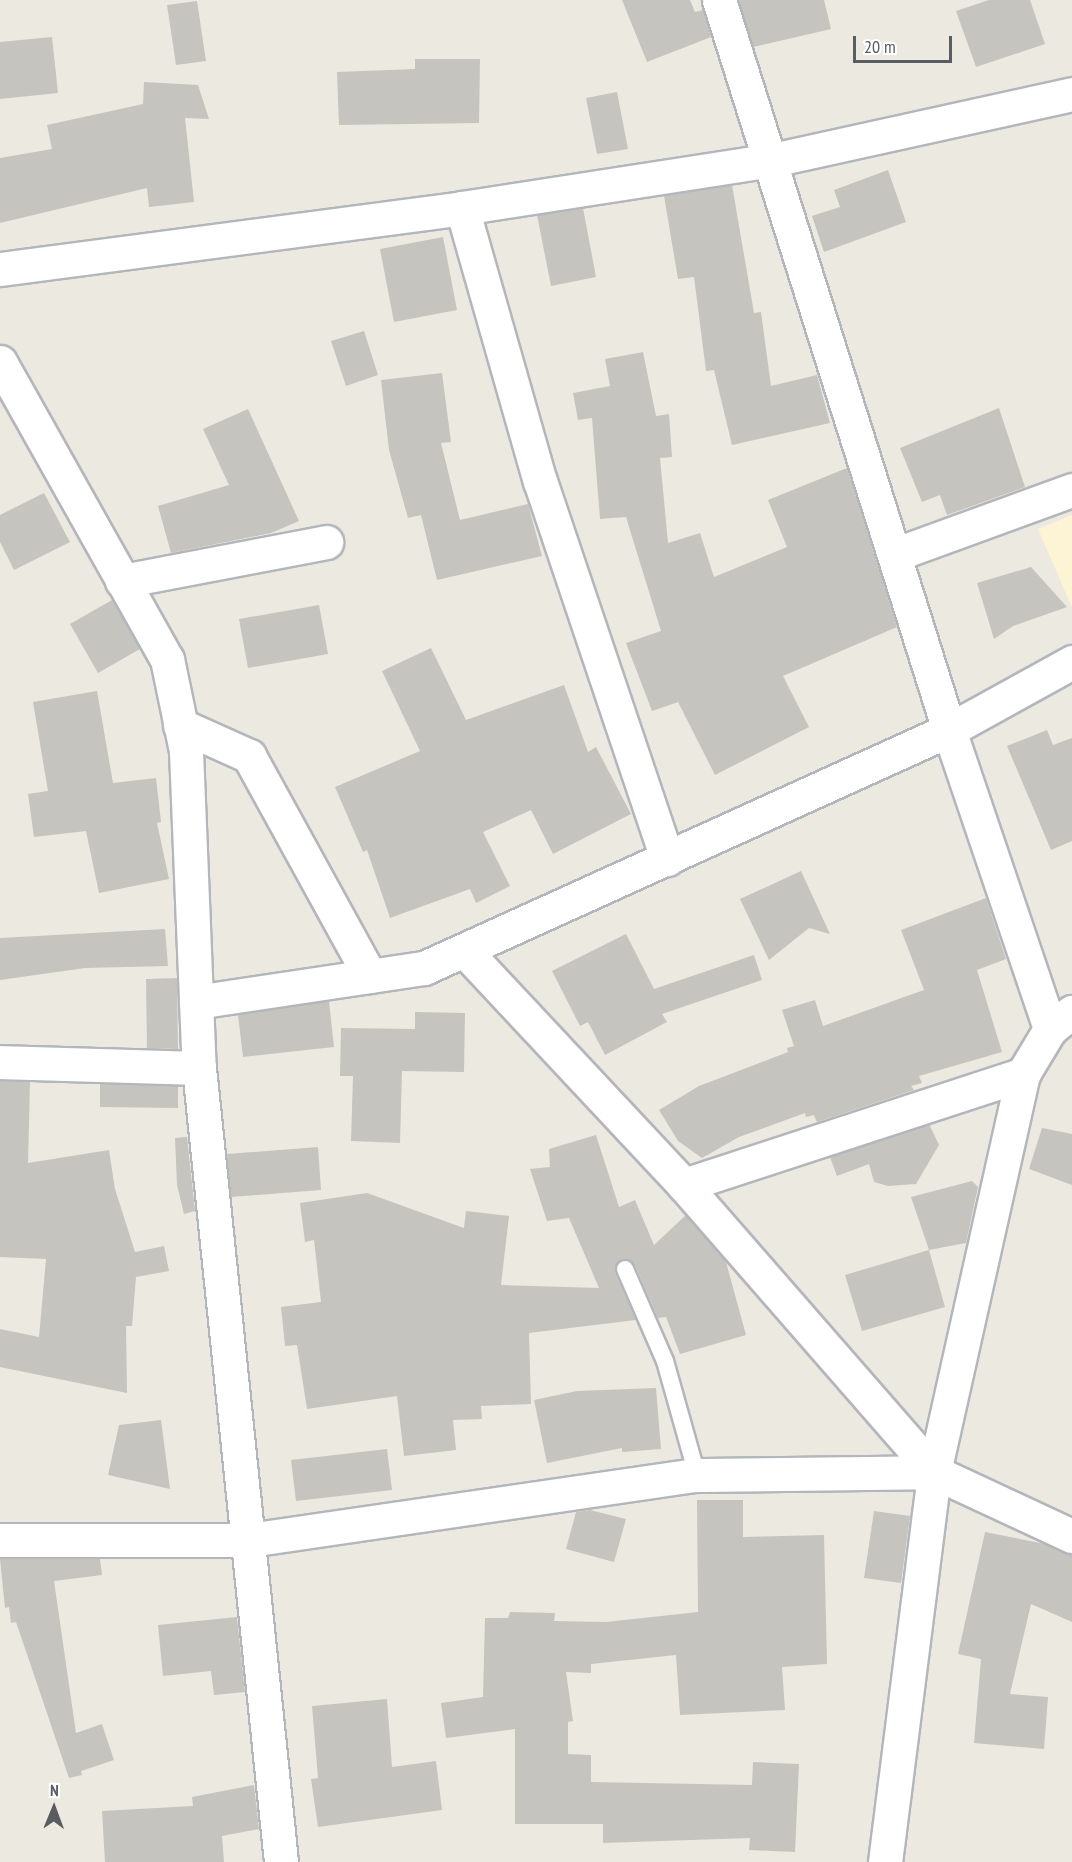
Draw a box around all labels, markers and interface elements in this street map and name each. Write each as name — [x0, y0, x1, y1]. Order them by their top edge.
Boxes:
scale bar — [856, 24, 955, 62]
text: 20 m — [864, 35, 896, 58]
north arrow — [24, 1778, 84, 1838]
text: N — [50, 1780, 59, 1800]

